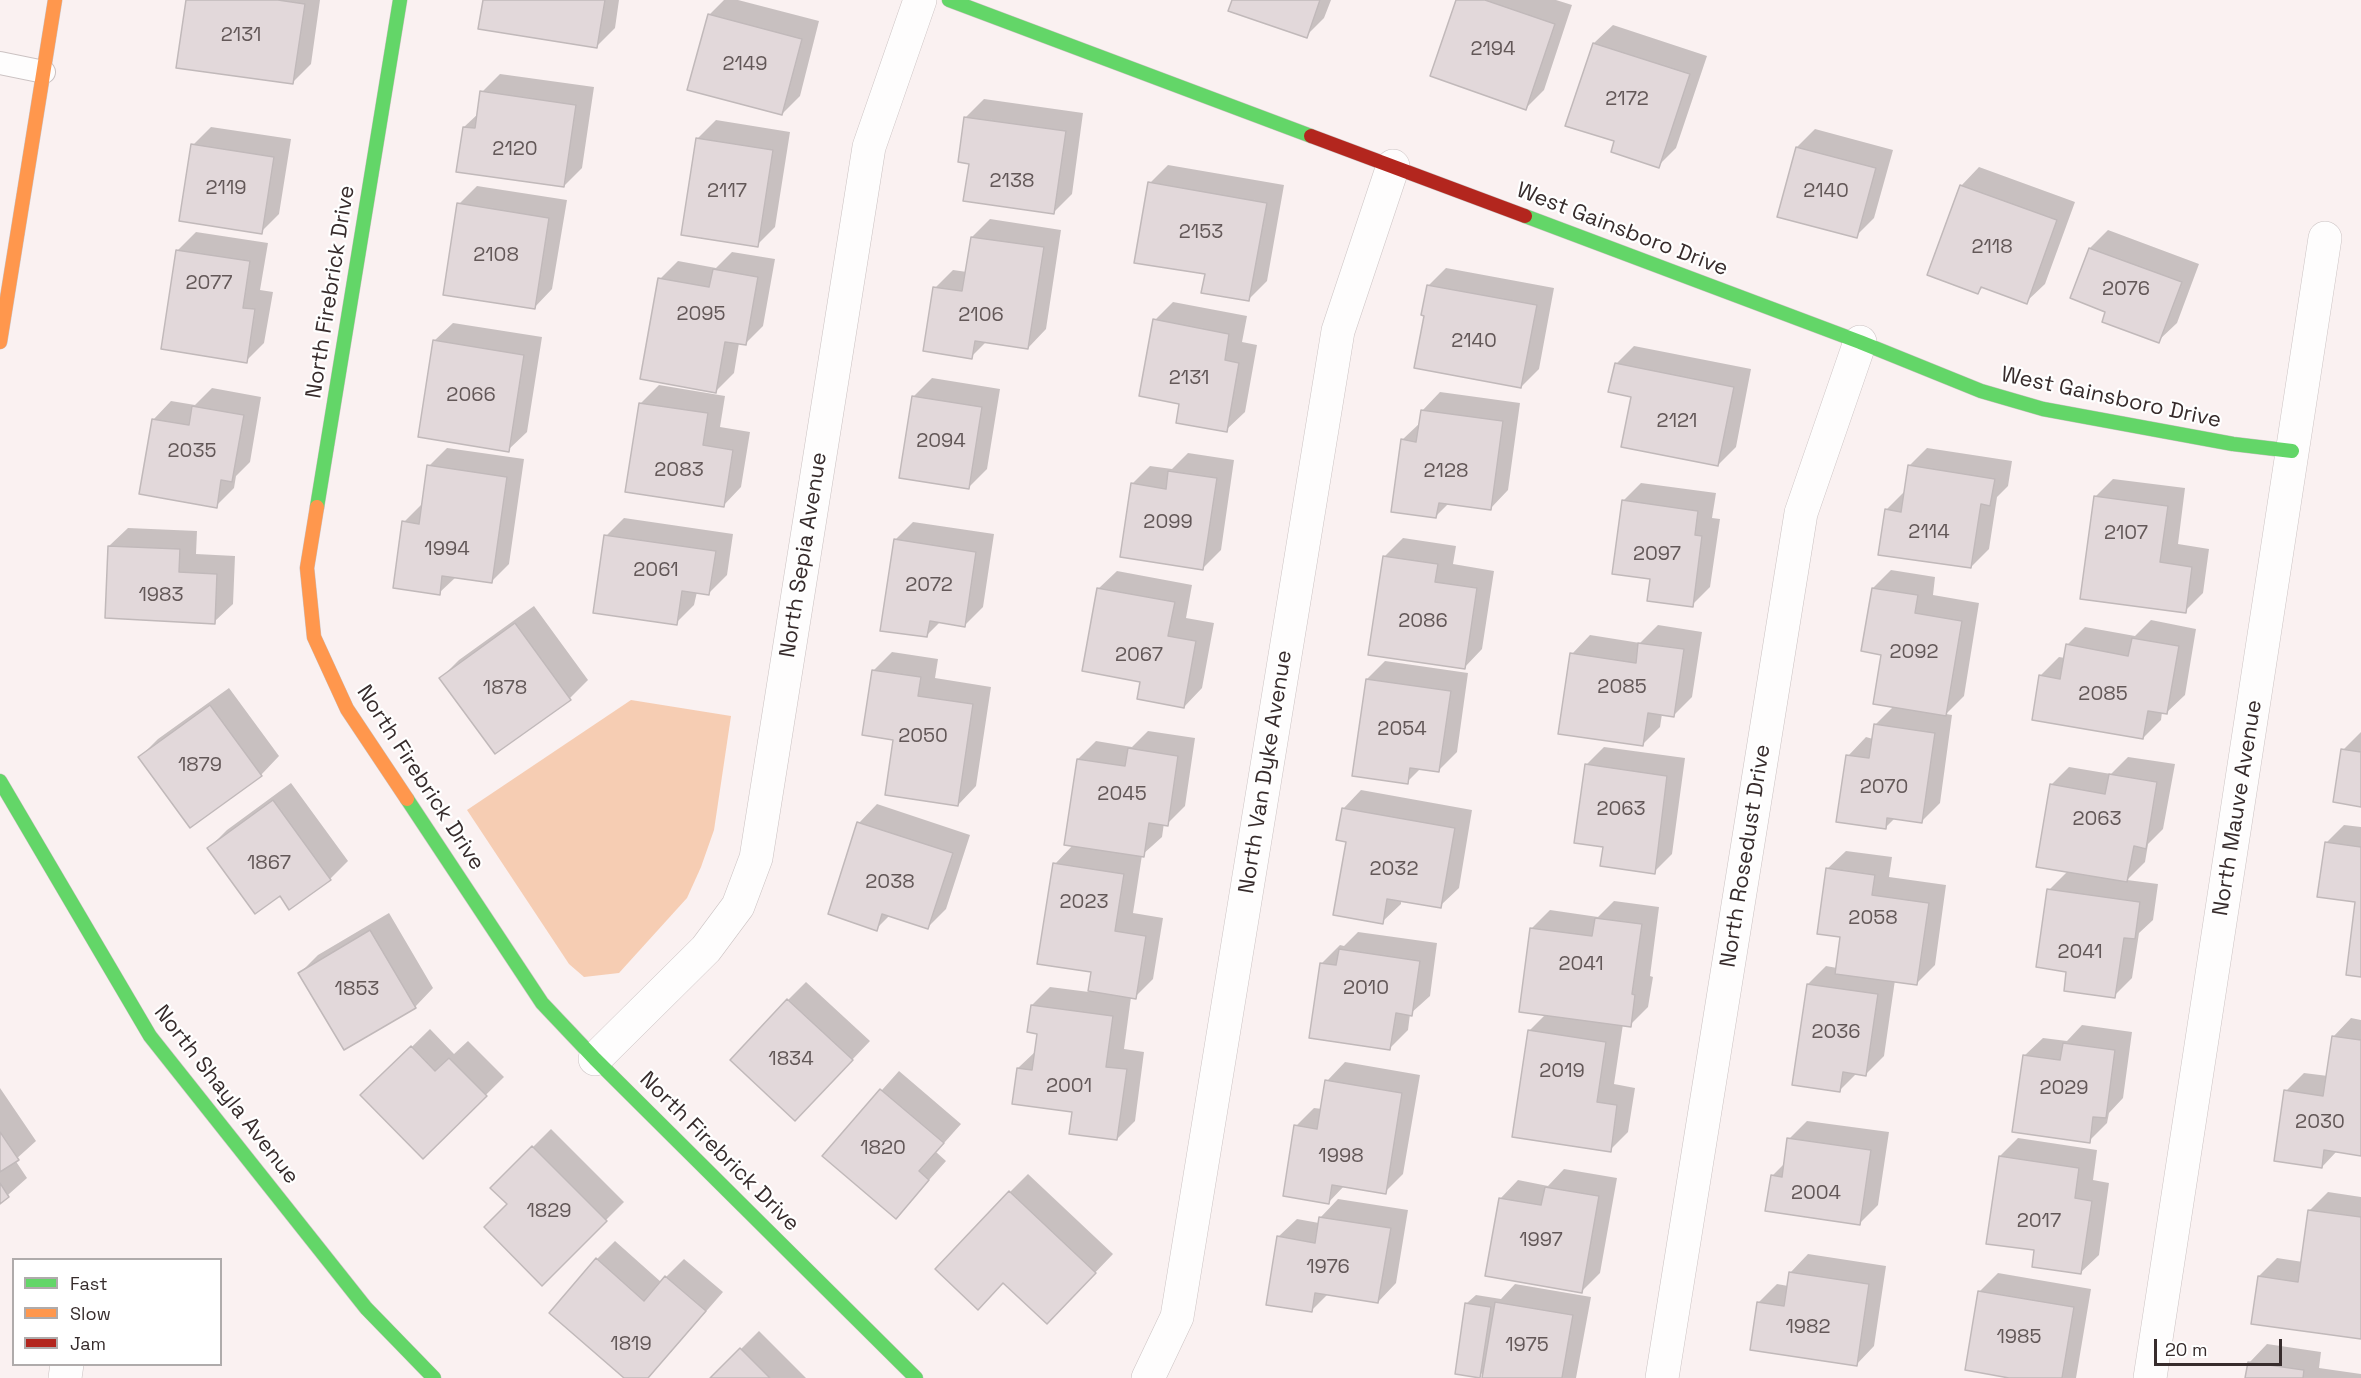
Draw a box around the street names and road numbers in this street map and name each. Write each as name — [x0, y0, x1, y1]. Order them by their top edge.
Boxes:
street label: West Gainsboro Drive — [1513, 177, 1731, 283]
street label: North Firebrick Drive — [301, 184, 361, 400]
street label: West Gainsboro Drive — [1999, 362, 2223, 434]
street label: North Sepia Avenue — [775, 450, 833, 660]
street label: North Van Dyke Avenue — [1234, 648, 1298, 896]
street label: North Firebrick Drive — [350, 681, 490, 875]
street label: North Mauve Avenue — [2208, 698, 2268, 918]
street label: North Rosedust Drive — [1715, 743, 1777, 969]
street label: North Shayla Avenue — [148, 1000, 304, 1190]
street label: North Firebrick Drive — [634, 1067, 804, 1237]

